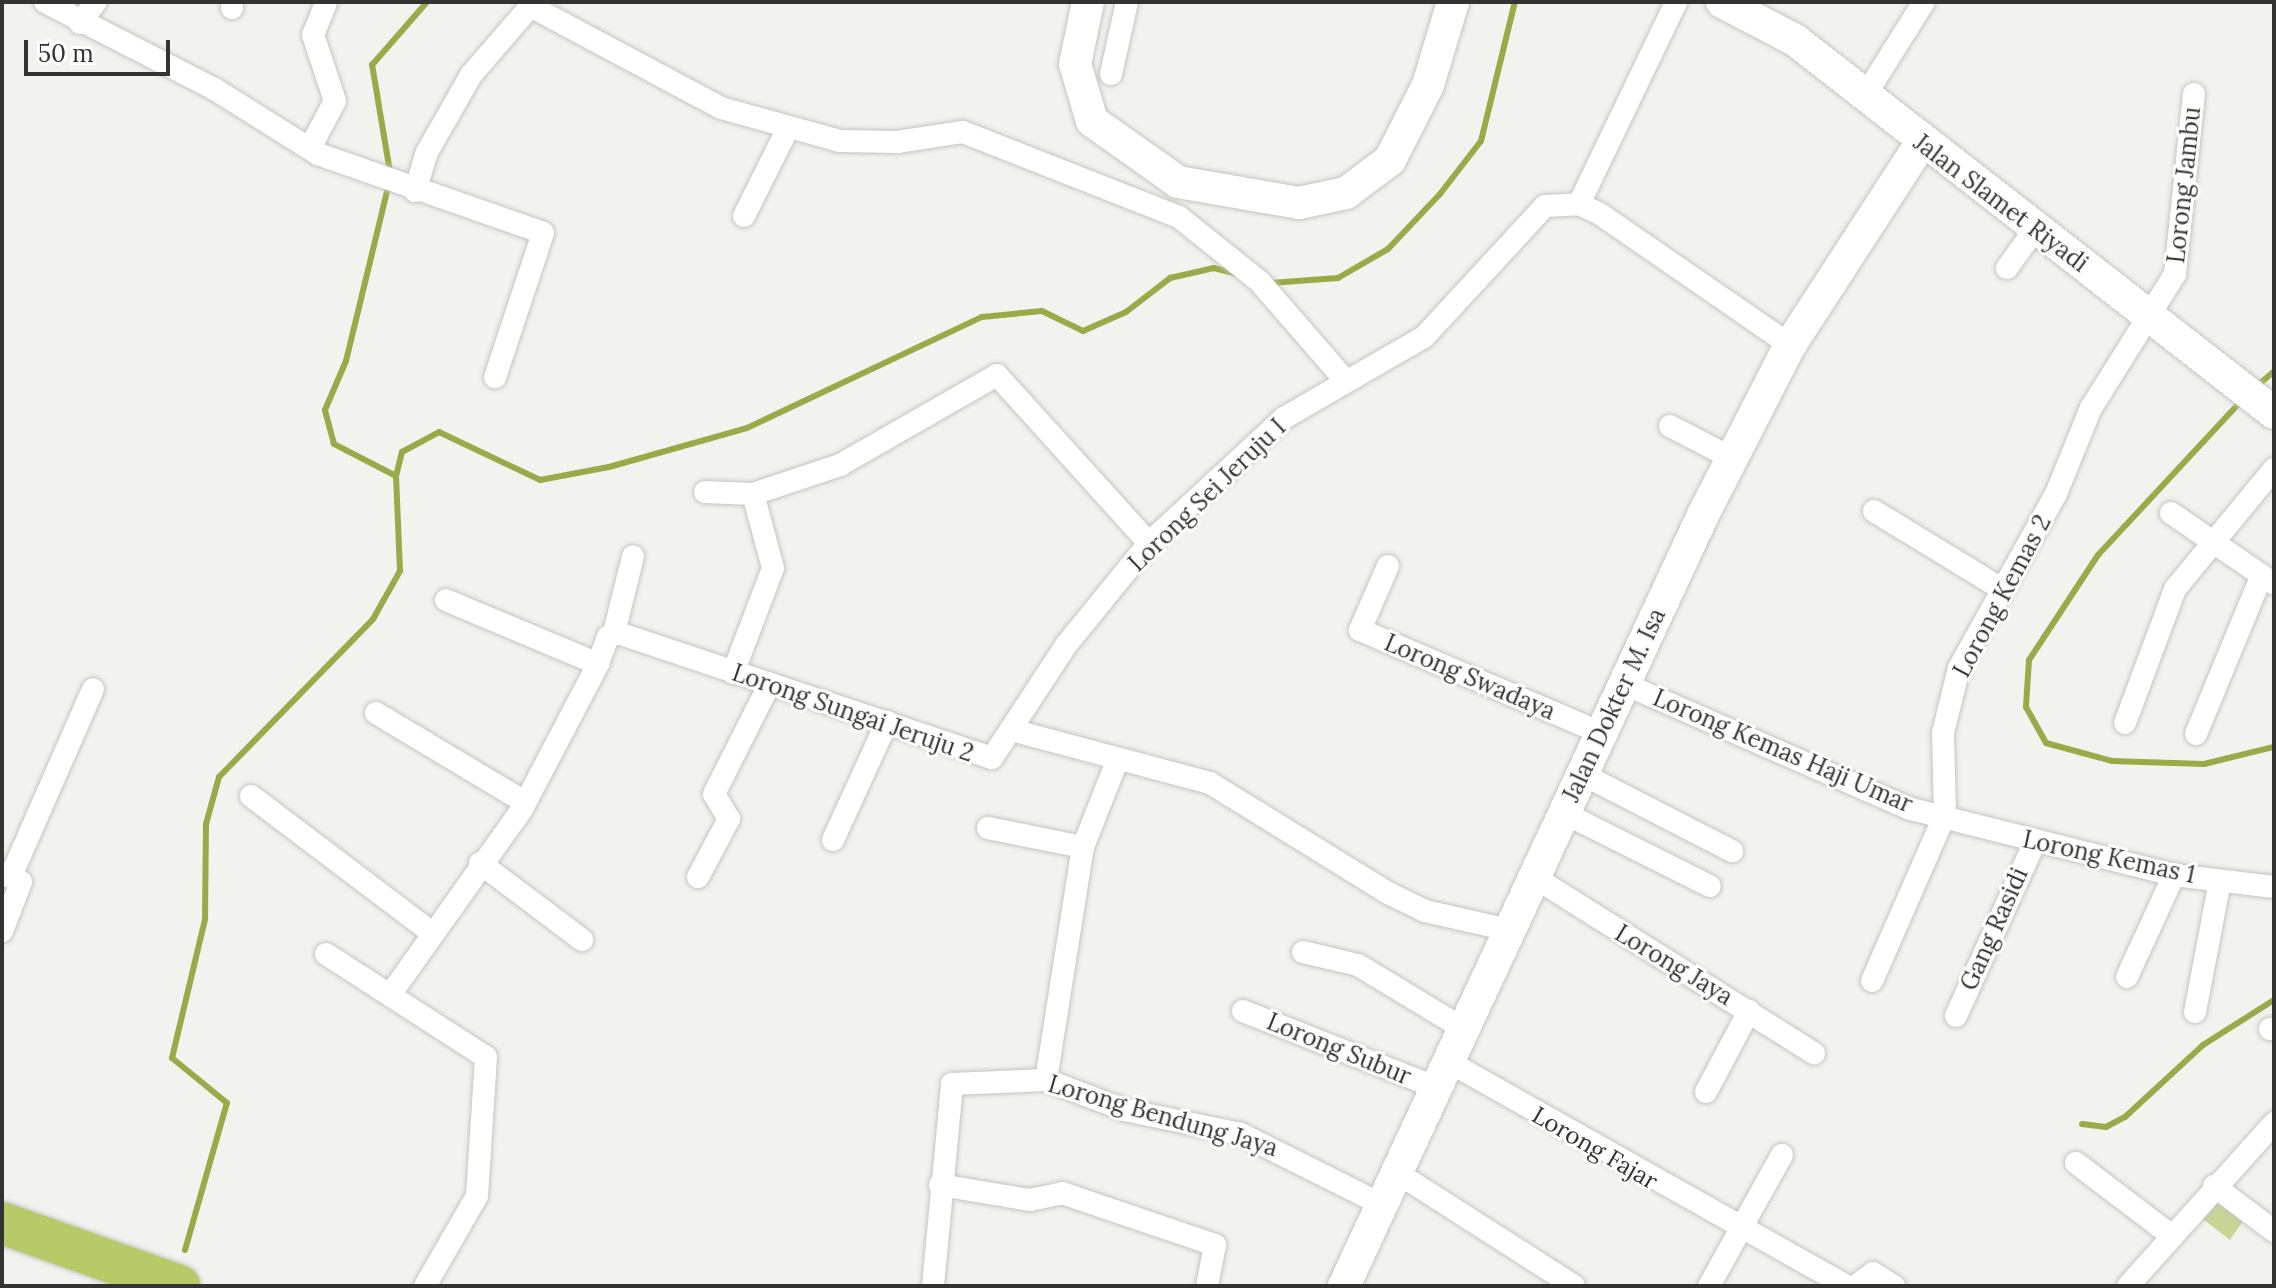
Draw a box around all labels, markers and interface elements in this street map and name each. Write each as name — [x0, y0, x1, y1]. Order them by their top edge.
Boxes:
scale bar — [28, 24, 174, 74]
text: 50 m — [38, 38, 94, 69]
street label: Lorong Jambu — [2161, 105, 2207, 265]
street label: Jalan Slamet Riyadi — [1908, 128, 2094, 278]
street label: Lorong Sei Jeruju I — [1122, 413, 1292, 577]
street label: Lorong Kemas 2 — [1947, 510, 2057, 682]
street label: Jalan Dokter M. Isa — [1557, 604, 1671, 806]
street label: Lorong Swadaya — [1380, 628, 1560, 726]
street label: Lorong Sungai Jeruju 2 — [728, 658, 978, 768]
street label: Lorong Kemas Haji Umar — [1649, 683, 1917, 819]
street label: Lorong Kemas 1 — [2020, 825, 2198, 889]
street label: Gang Rasidi — [1954, 863, 2034, 995]
street label: Lorong Jaya — [1610, 919, 1738, 1011]
street label: Lorong Subur — [1263, 1007, 1415, 1091]
street label: Lorong Bendung Jaya — [1045, 1069, 1281, 1163]
street label: Lorong Fajar — [1527, 1101, 1663, 1195]

